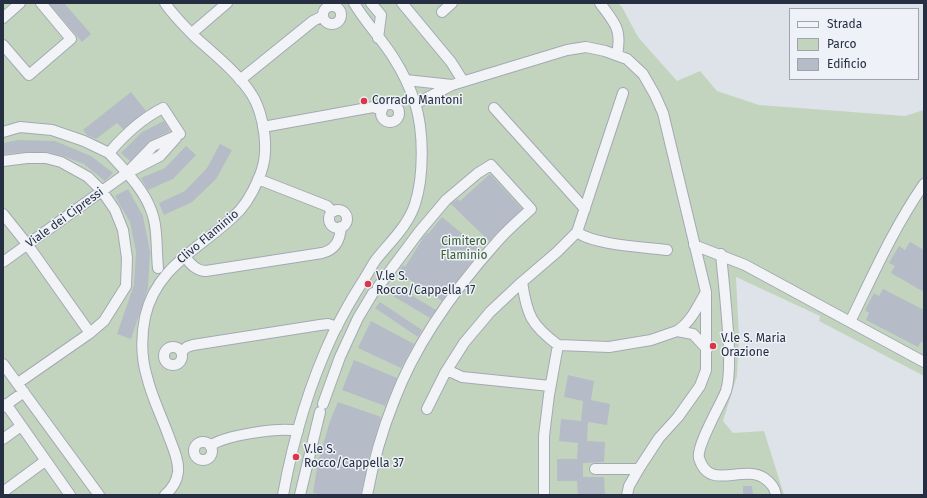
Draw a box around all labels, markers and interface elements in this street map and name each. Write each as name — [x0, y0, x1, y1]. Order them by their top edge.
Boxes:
legend — [789, 8, 919, 80]
text: Strada — [827, 17, 862, 31]
text: Parco — [827, 37, 857, 51]
text: Edificio — [827, 57, 867, 71]
place label: Corrado Mantoni — [372, 94, 463, 108]
marker: Corrado Mantoni — [359, 96, 369, 106]
street label: Viale dei Cipressi — [23, 185, 107, 251]
street label: Clivo Flaminio — [174, 207, 242, 267]
park label: Cimitero Flaminio — [441, 235, 487, 263]
place label: V.le S. Rocco/Cappella 17 — [376, 270, 475, 298]
marker: V.le S. Rocco/Cappella 17 — [363, 279, 373, 289]
place label: V.le S. Maria Orazione — [721, 332, 786, 360]
marker: V.le S. Maria Orazione — [708, 341, 718, 351]
place label: V.le S. Rocco/Cappella 37 — [304, 443, 404, 471]
marker: V.le S. Rocco/Cappella 37 — [291, 452, 301, 462]

